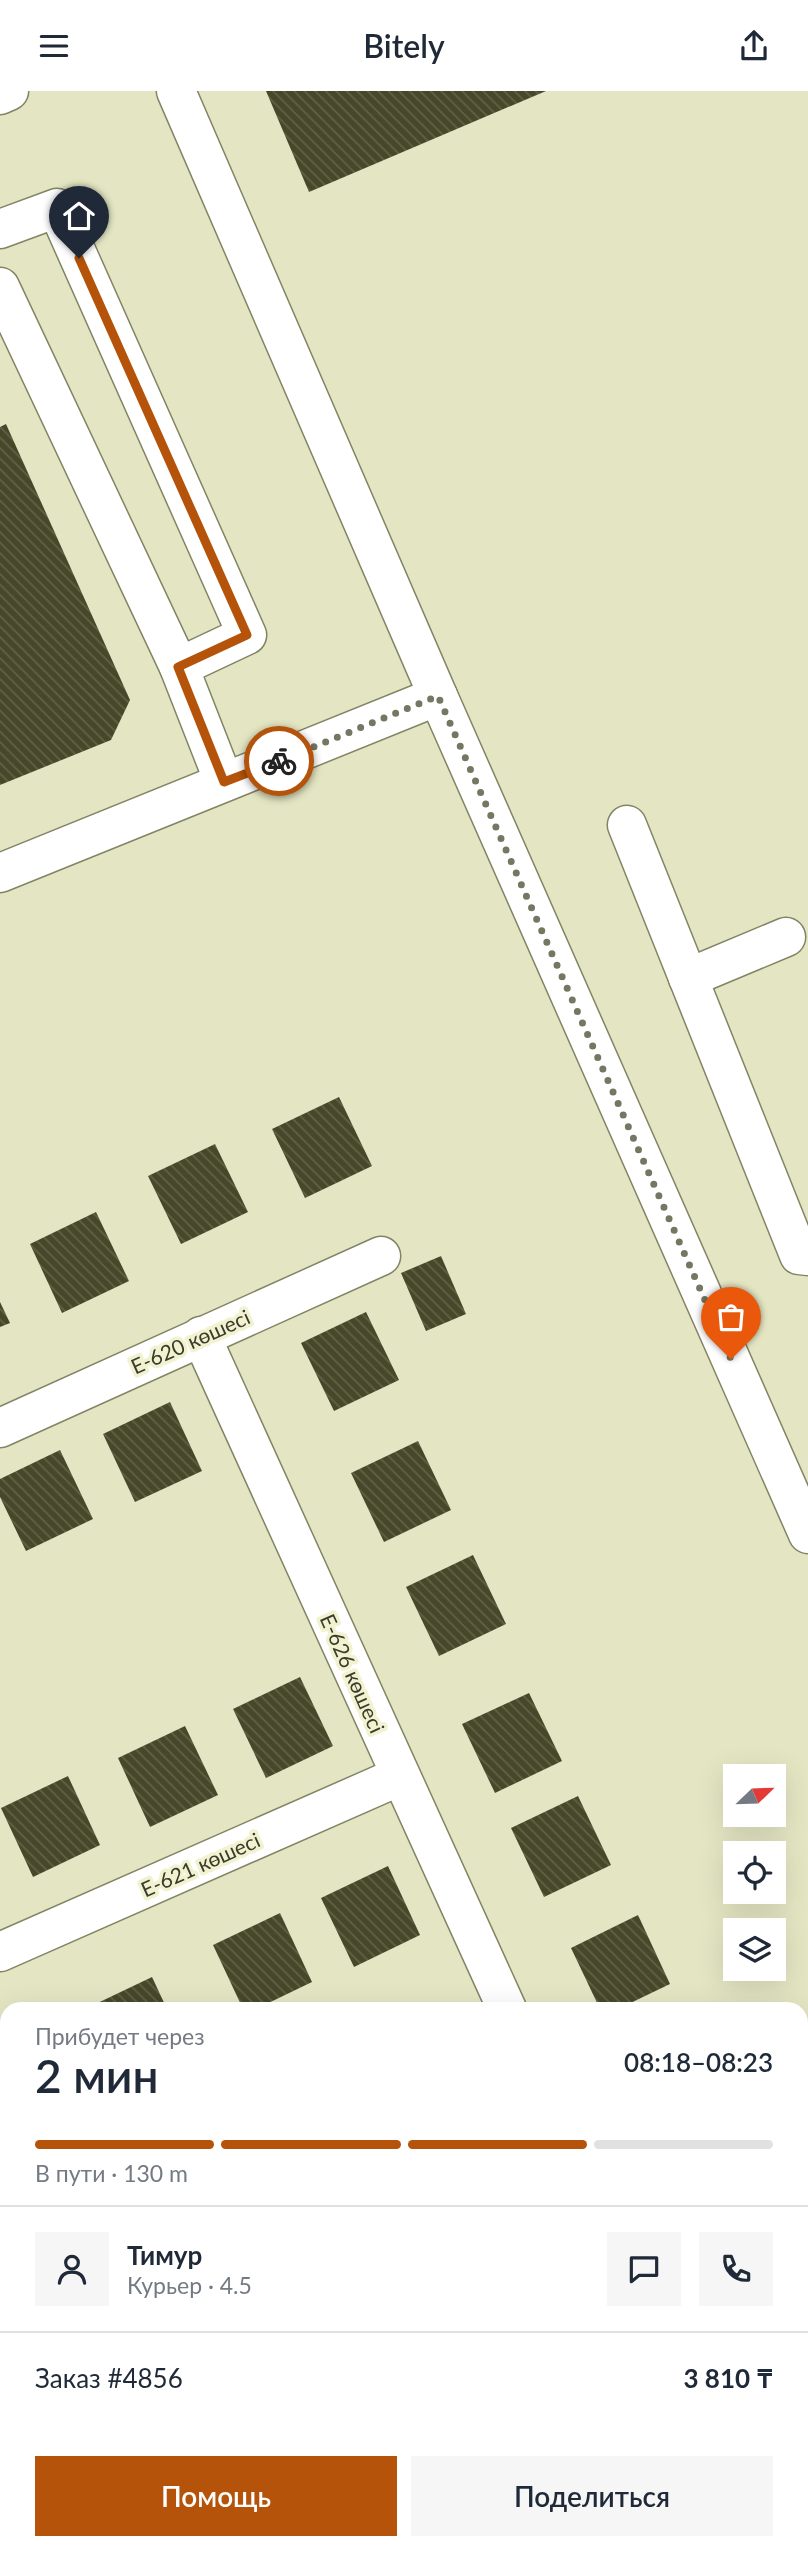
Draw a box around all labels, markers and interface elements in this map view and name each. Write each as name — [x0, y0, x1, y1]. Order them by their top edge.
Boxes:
text: Bitely — [363, 26, 445, 65]
icon: menu — [35, 27, 73, 65]
icon: share — [735, 27, 773, 65]
pin — [49, 186, 109, 258]
icon: home — [60, 197, 98, 235]
courier — [244, 726, 314, 796]
icon: bike — [260, 742, 298, 780]
pin — [701, 1287, 761, 1359]
icon: bag — [712, 1298, 750, 1336]
street label: Е-620 көшесі — [127, 1304, 253, 1378]
street label: Е-626 көшесі — [316, 1610, 390, 1736]
north arrow — [723, 1764, 786, 1827]
map controls — [723, 1764, 786, 1981]
street label: Е-621 көшесі — [137, 1827, 263, 1901]
button: locate — [723, 1841, 786, 1904]
button: layers — [723, 1918, 786, 1981]
text: Прибудет через — [35, 2022, 205, 2050]
text: 08:18–08:23 — [624, 2046, 773, 2078]
text: 2 мин — [35, 2048, 159, 2103]
text: В пути · 130 m — [35, 2159, 188, 2187]
button: person — [35, 2232, 109, 2306]
button: chat — [607, 2232, 681, 2306]
button: phone — [699, 2232, 773, 2306]
text: Тимур — [127, 2239, 202, 2271]
text: Курьер · 4.5 — [127, 2271, 252, 2299]
text: Заказ #4856 — [35, 2362, 183, 2394]
text: 3 810 ₸ — [683, 2362, 773, 2394]
button: Помощь — [35, 2456, 397, 2536]
button: Поделиться — [411, 2456, 773, 2536]

